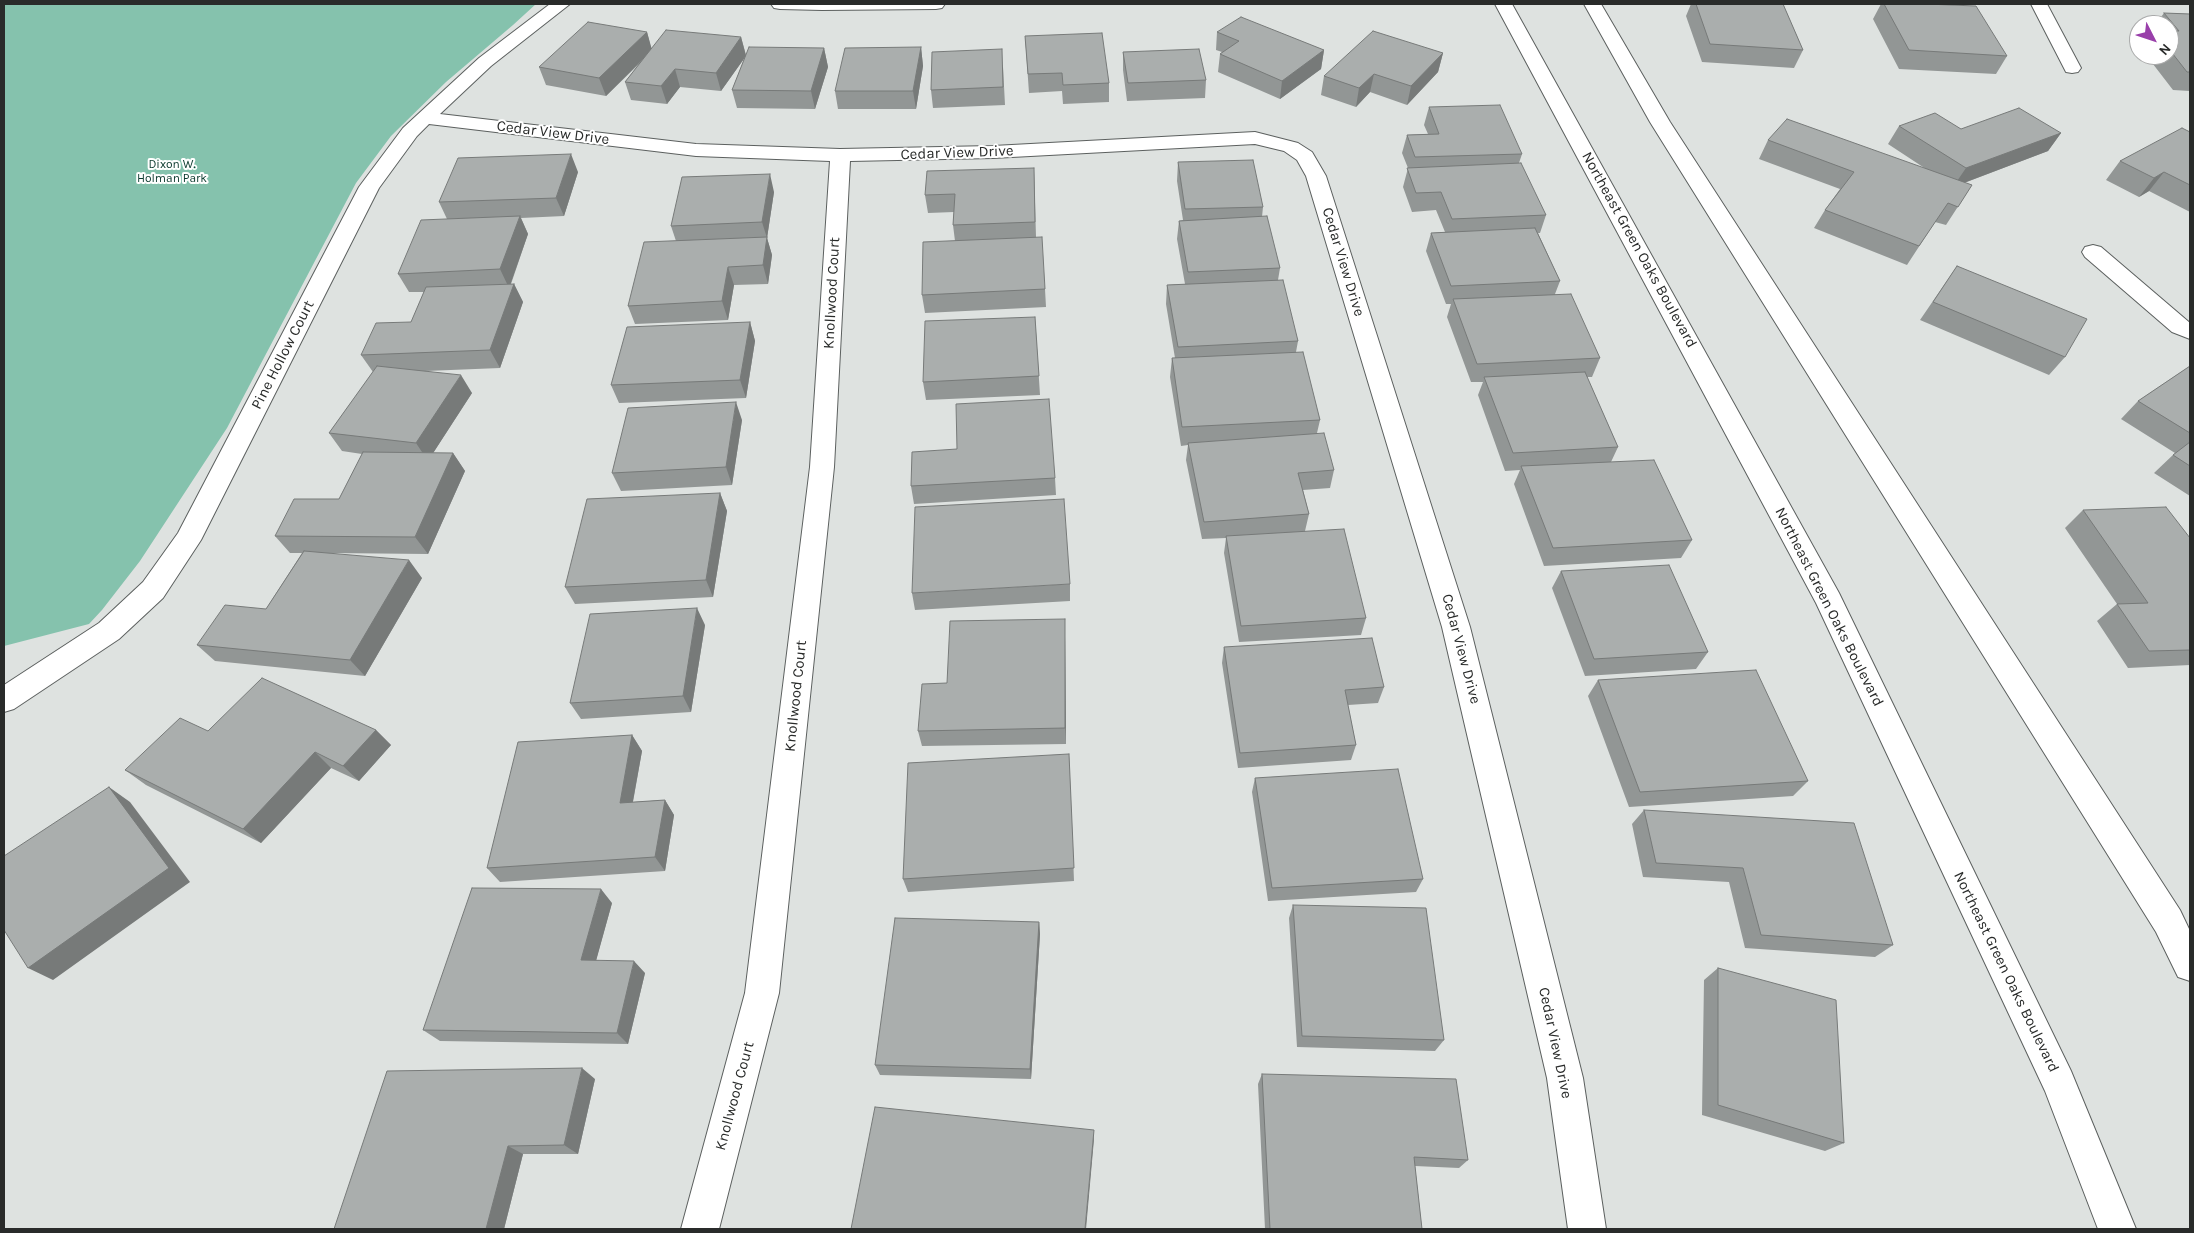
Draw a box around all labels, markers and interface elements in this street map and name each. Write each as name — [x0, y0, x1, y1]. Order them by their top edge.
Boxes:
north arrow — [2129, 15, 2179, 65]
text: N — [2155, 40, 2175, 59]
street label: Cedar View Drive — [496, 117, 610, 149]
street label: Cedar View Drive — [900, 142, 1014, 164]
street label: Northeast Green Oaks Boulevard — [1578, 149, 1700, 351]
park label: Dixon W. Holman Park — [137, 158, 207, 186]
street label: Cedar View Drive — [1318, 205, 1368, 319]
street label: Knollwood Court — [820, 237, 844, 349]
street label: Pine Hollow Court — [248, 298, 318, 412]
street label: Northeast Green Oaks Boulevard — [1771, 504, 1887, 710]
street label: Cedar View Drive — [1438, 592, 1484, 706]
street label: Knollwood Court — [781, 639, 811, 753]
street label: Northeast Green Oaks Boulevard — [1949, 869, 2063, 1075]
street label: Cedar View Drive — [1534, 986, 1576, 1100]
street label: Knollwood Court — [712, 1040, 758, 1152]

